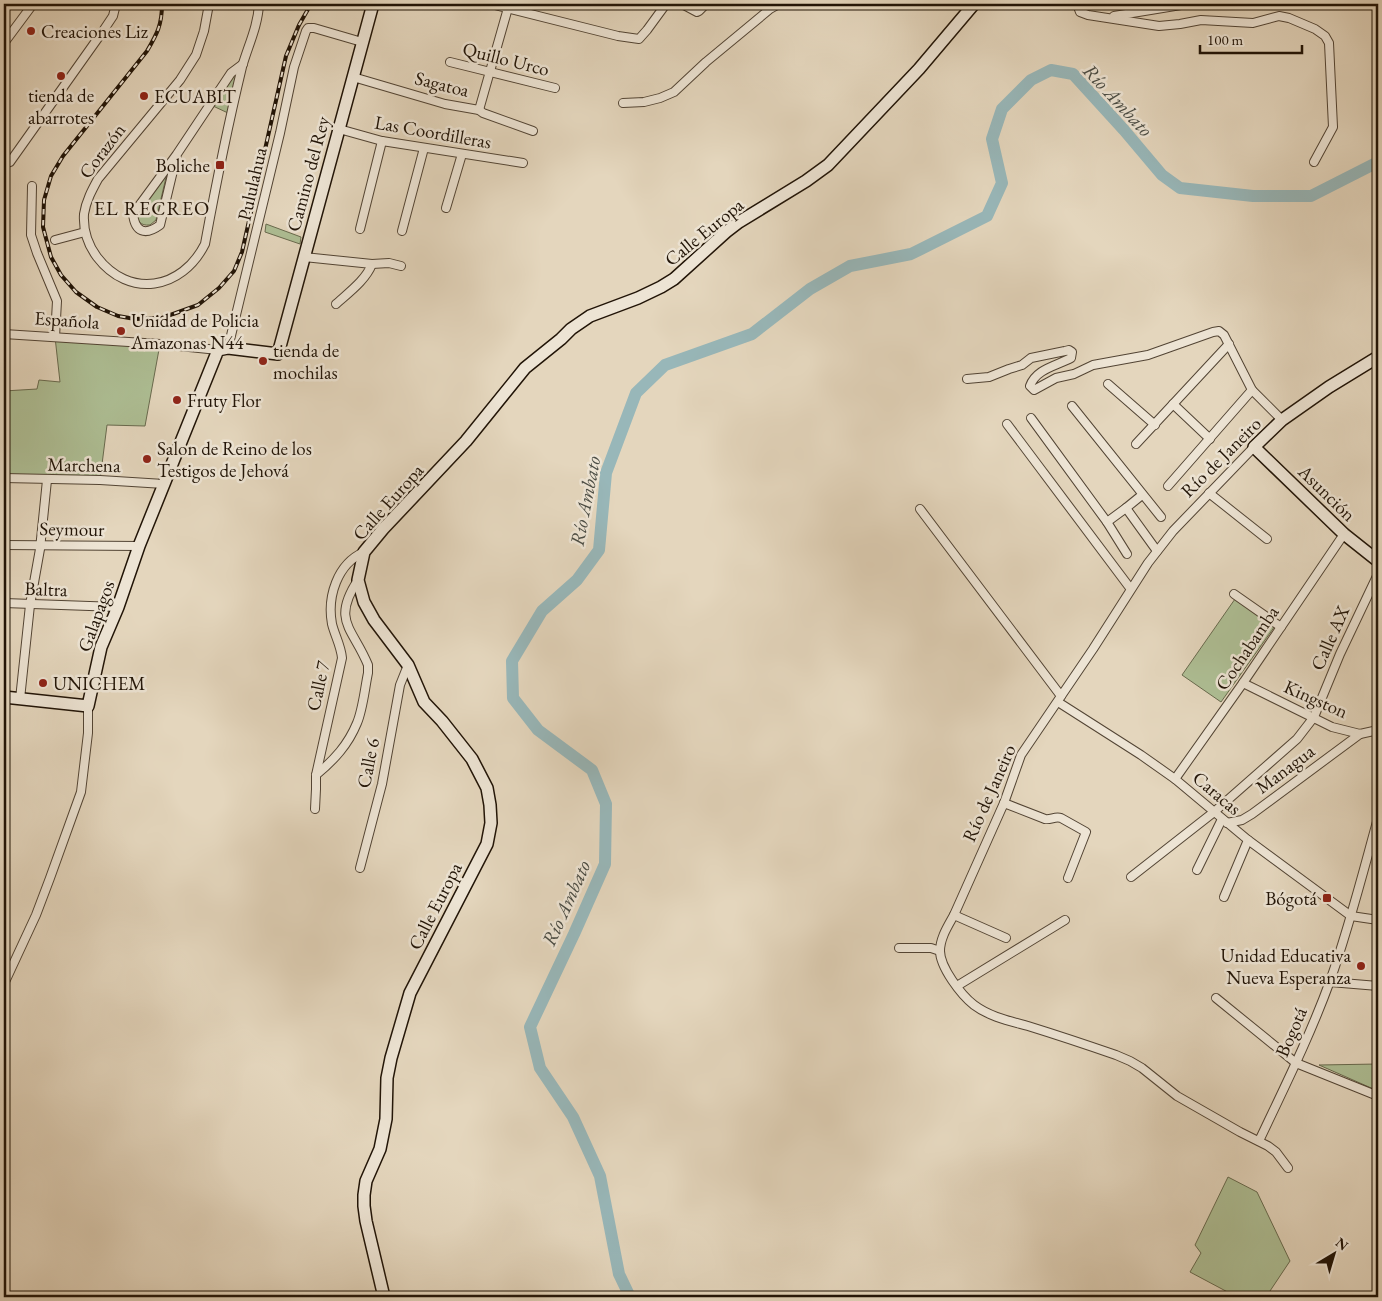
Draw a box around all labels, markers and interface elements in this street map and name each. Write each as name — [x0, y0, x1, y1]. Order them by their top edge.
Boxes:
place label: Creaciones Liz — [41, 19, 149, 44]
scale bar — [1200, 22, 1302, 54]
marker: Creaciones Liz — [25, 25, 37, 37]
text: 100 m — [1207, 30, 1244, 49]
street label: Quillo Urco — [460, 36, 552, 82]
water label: Río Ambato — [1077, 58, 1159, 143]
street label: Sagatoa — [412, 65, 472, 103]
marker: tienda de abarrotes — [55, 70, 67, 82]
place label: tienda de abarrotes — [28, 83, 94, 130]
place label: ECUABIT — [154, 84, 236, 109]
marker: ECUABIT — [138, 90, 150, 102]
street label: Las Coordilleras — [373, 109, 493, 155]
street label: Camino del Rey — [281, 113, 336, 234]
street label: Corazón — [73, 118, 131, 184]
street label: Pululahua — [231, 144, 273, 223]
place label: Boliche — [156, 153, 210, 178]
marker: Boliche — [214, 159, 226, 171]
street label: Calle Europa — [659, 192, 749, 272]
district label: EL RECREO — [94, 195, 210, 221]
street label: Española — [34, 305, 101, 335]
place label: Unidad de Policia Amazonas N44 — [130, 308, 259, 355]
marker: Unidad de Policia Amazonas N44 — [115, 325, 127, 337]
place label: tienda de mochilas — [273, 338, 339, 385]
marker: tienda de mochilas — [257, 355, 269, 367]
place label: Fruty Flor — [187, 388, 262, 413]
marker: Fruty Flor — [171, 394, 183, 406]
street label: Río de Janeiro — [1175, 411, 1267, 503]
place label: Salon de Reino de los Testigos de Jehová — [157, 436, 312, 483]
street label: Marchena — [47, 452, 121, 478]
marker: Salon de Reino de los Testigos de Jehová — [141, 453, 153, 465]
water label: Río Ambato — [564, 453, 607, 548]
street label: Calle Europa — [347, 458, 429, 546]
street label: Asunción — [1292, 459, 1361, 527]
street label: Seymour — [39, 516, 105, 542]
street label: Baltra — [24, 576, 68, 602]
street label: Galapagos — [72, 577, 120, 655]
street label: Cochabamba — [1210, 601, 1285, 695]
street label: Calle AX — [1305, 601, 1355, 674]
street label: Calle 7 — [301, 658, 336, 713]
place label: UNICHEM — [53, 671, 145, 696]
street label: Kingston — [1280, 674, 1352, 724]
marker: UNICHEM — [37, 677, 49, 689]
street label: Calle 6 — [351, 736, 385, 790]
street label: Managua — [1250, 738, 1320, 799]
street label: Río de Janeiro — [956, 740, 1022, 846]
street label: Caracas — [1187, 765, 1247, 821]
water label: Río Ambato — [536, 856, 597, 950]
street label: Calle Europa — [402, 858, 468, 954]
place label: Bógotá — [1265, 886, 1317, 911]
marker: Bógotá — [1321, 892, 1333, 904]
place label: Unidad Educativa Nueva Esperanza — [1221, 943, 1351, 990]
marker: Unidad Educativa Nueva Esperanza — [1355, 960, 1367, 972]
street label: Bogotá — [1269, 1003, 1313, 1061]
north arrow — [1310, 1228, 1360, 1278]
text: N — [1332, 1233, 1353, 1255]

